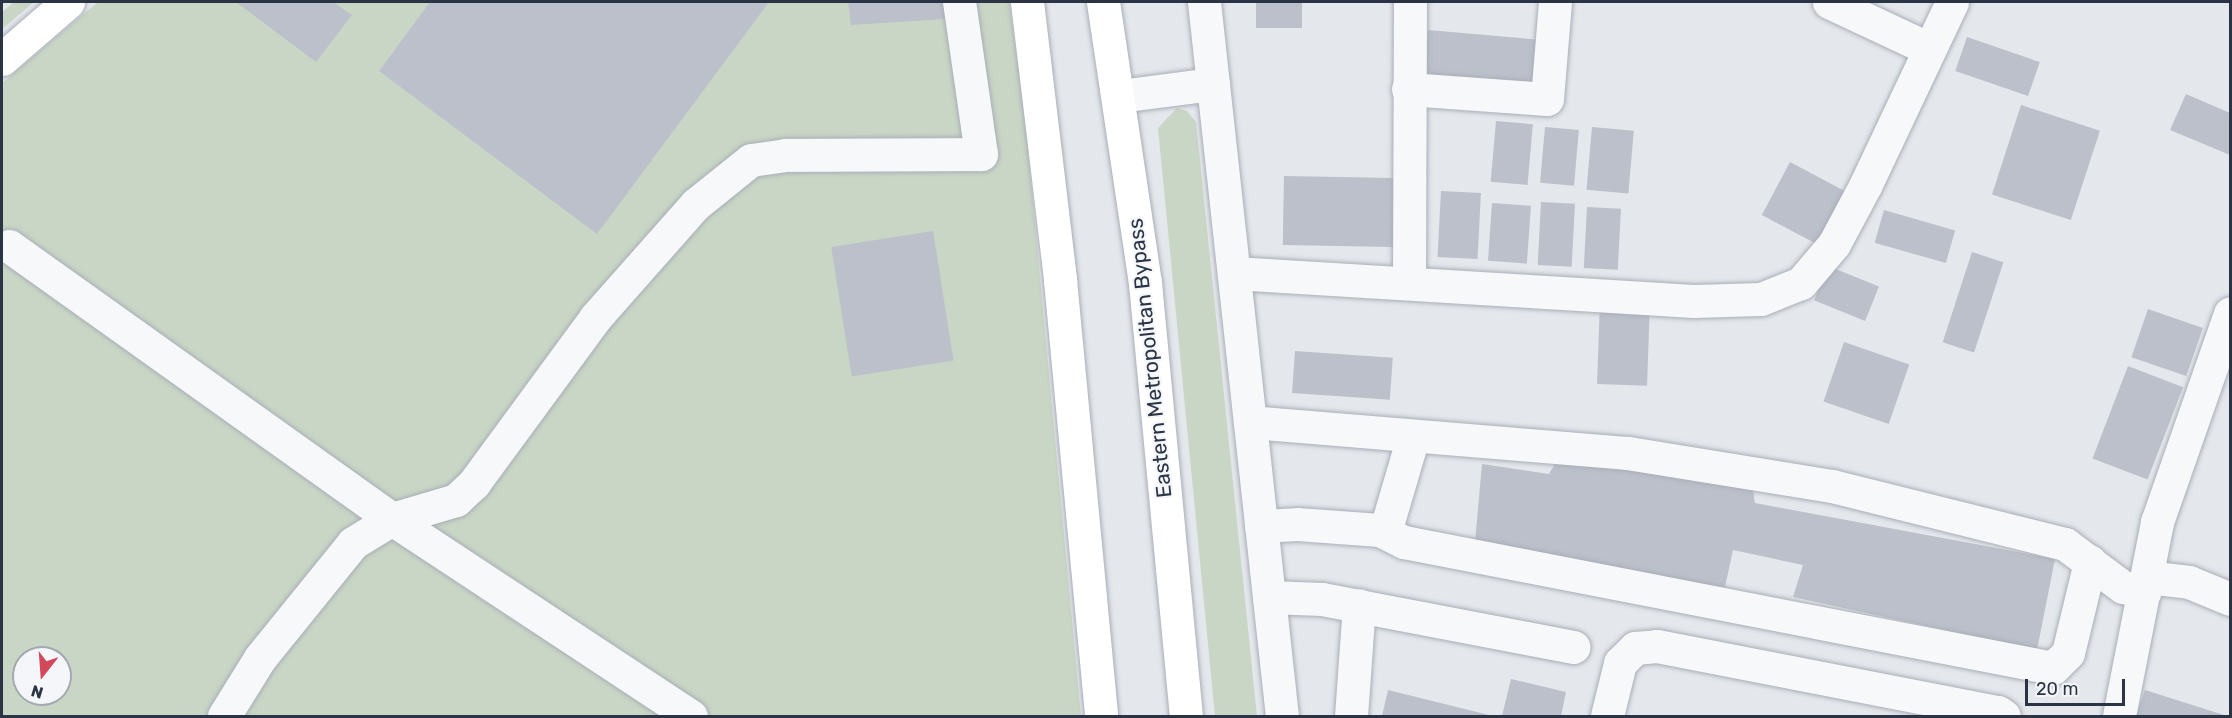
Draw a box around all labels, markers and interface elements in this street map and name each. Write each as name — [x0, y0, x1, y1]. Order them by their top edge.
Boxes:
street label: Eastern Metropolitan Bypass — [1123, 217, 1177, 499]
north arrow — [12, 646, 72, 706]
scale bar — [2028, 667, 2128, 705]
text: 20 m — [2036, 678, 2078, 700]
text: N — [29, 681, 45, 703]

